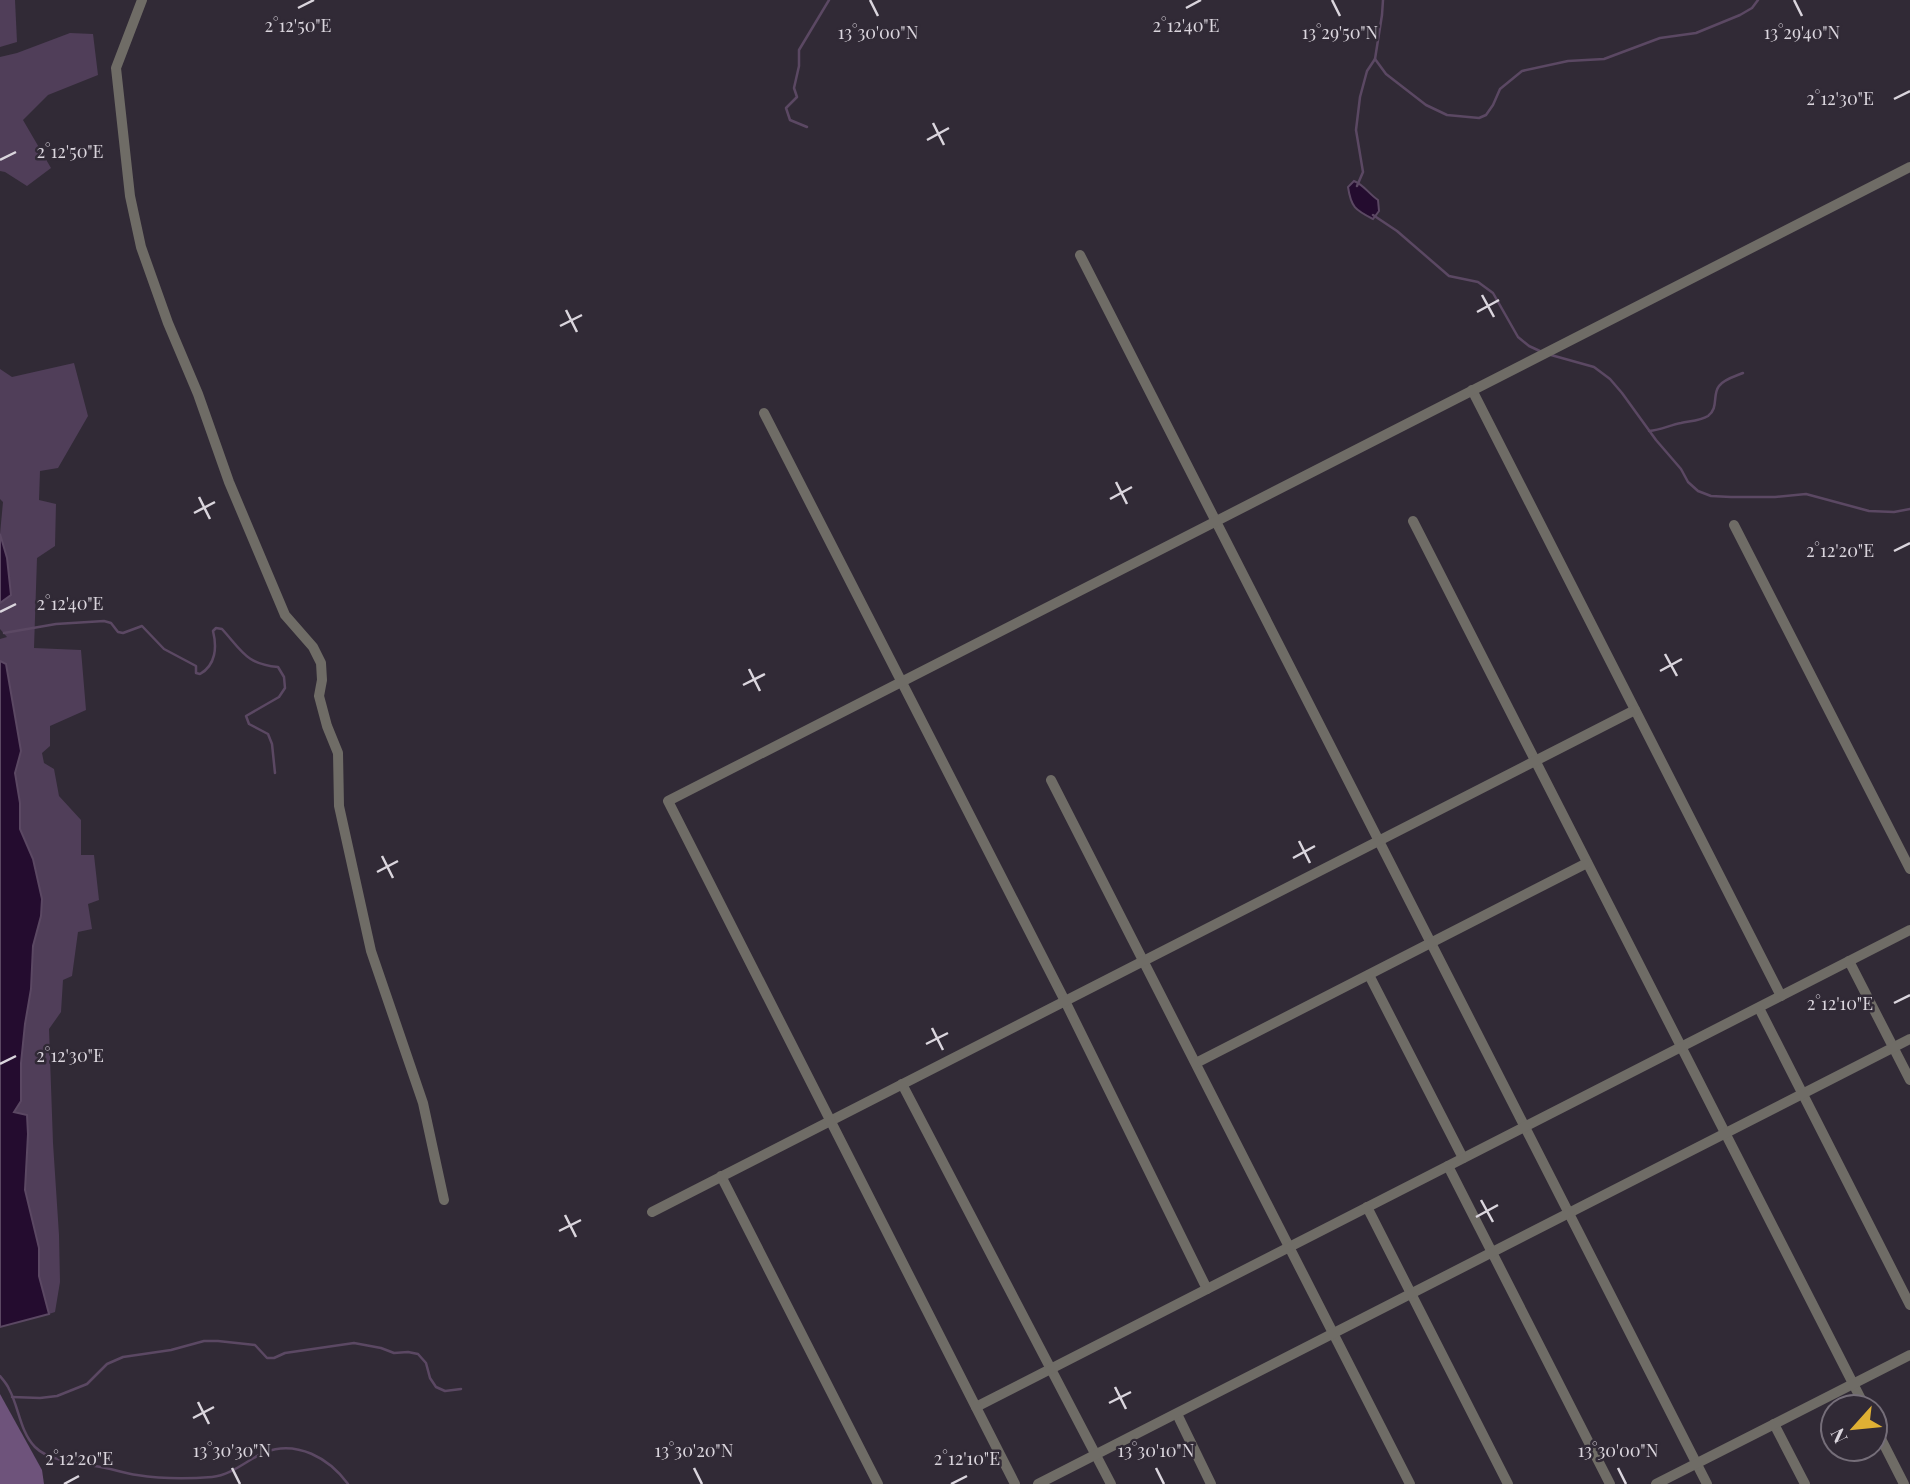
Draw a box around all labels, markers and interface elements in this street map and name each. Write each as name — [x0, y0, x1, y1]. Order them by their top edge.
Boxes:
text: 2°12'50"E — [264, 13, 332, 37]
text: 2°12'40"E — [1152, 13, 1220, 37]
text: 13°30'00"N — [838, 20, 919, 44]
text: 13°29'50"N — [1302, 20, 1379, 44]
text: 13°29'40"N — [1764, 20, 1841, 44]
text: 2°12'30"E — [1806, 86, 1874, 110]
text: 2°12'50"E — [36, 139, 104, 163]
text: 2°12'20"E — [1806, 538, 1874, 562]
text: 2°12'40"E — [36, 591, 104, 615]
text: 2°12'10"E — [1807, 991, 1873, 1015]
text: 2°12'30"E — [36, 1043, 104, 1067]
north arrow — [1819, 1393, 1889, 1463]
text: N — [1823, 1424, 1853, 1448]
text: 13°30'30"N — [193, 1438, 271, 1462]
text: 13°30'20"N — [655, 1438, 734, 1462]
text: 13°30'10"N — [1118, 1438, 1195, 1462]
text: 13°30'00"N — [1578, 1438, 1659, 1462]
text: 2°12'20"E — [45, 1446, 113, 1470]
text: 2°12'10"E — [934, 1446, 1000, 1470]

